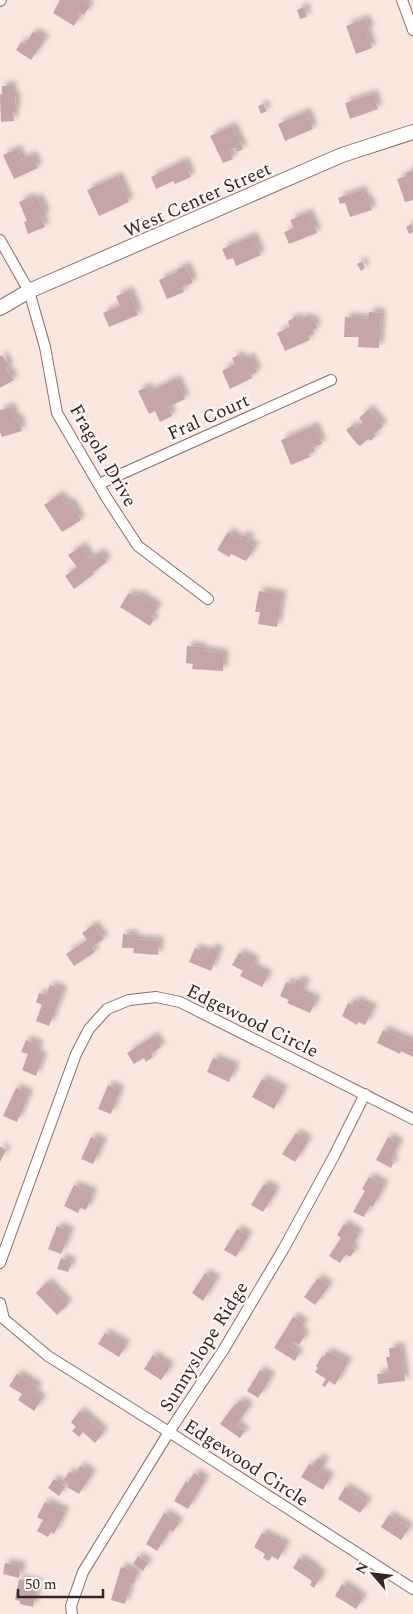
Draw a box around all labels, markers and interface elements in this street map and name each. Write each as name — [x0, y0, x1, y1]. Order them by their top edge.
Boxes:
street label: West Center Street — [119, 155, 276, 246]
street label: Fral Court — [163, 386, 255, 448]
street label: Fragola Drive — [61, 399, 144, 513]
street label: Edgewood Circle — [181, 977, 323, 1066]
street label: Sunnyslope Ridge — [152, 1276, 256, 1418]
street label: Edgewood Circle — [178, 1412, 314, 1515]
north arrow — [348, 1549, 398, 1599]
text: N — [350, 1558, 374, 1578]
scale bar — [18, 1566, 102, 1598]
text: 50 m — [25, 1573, 57, 1596]

